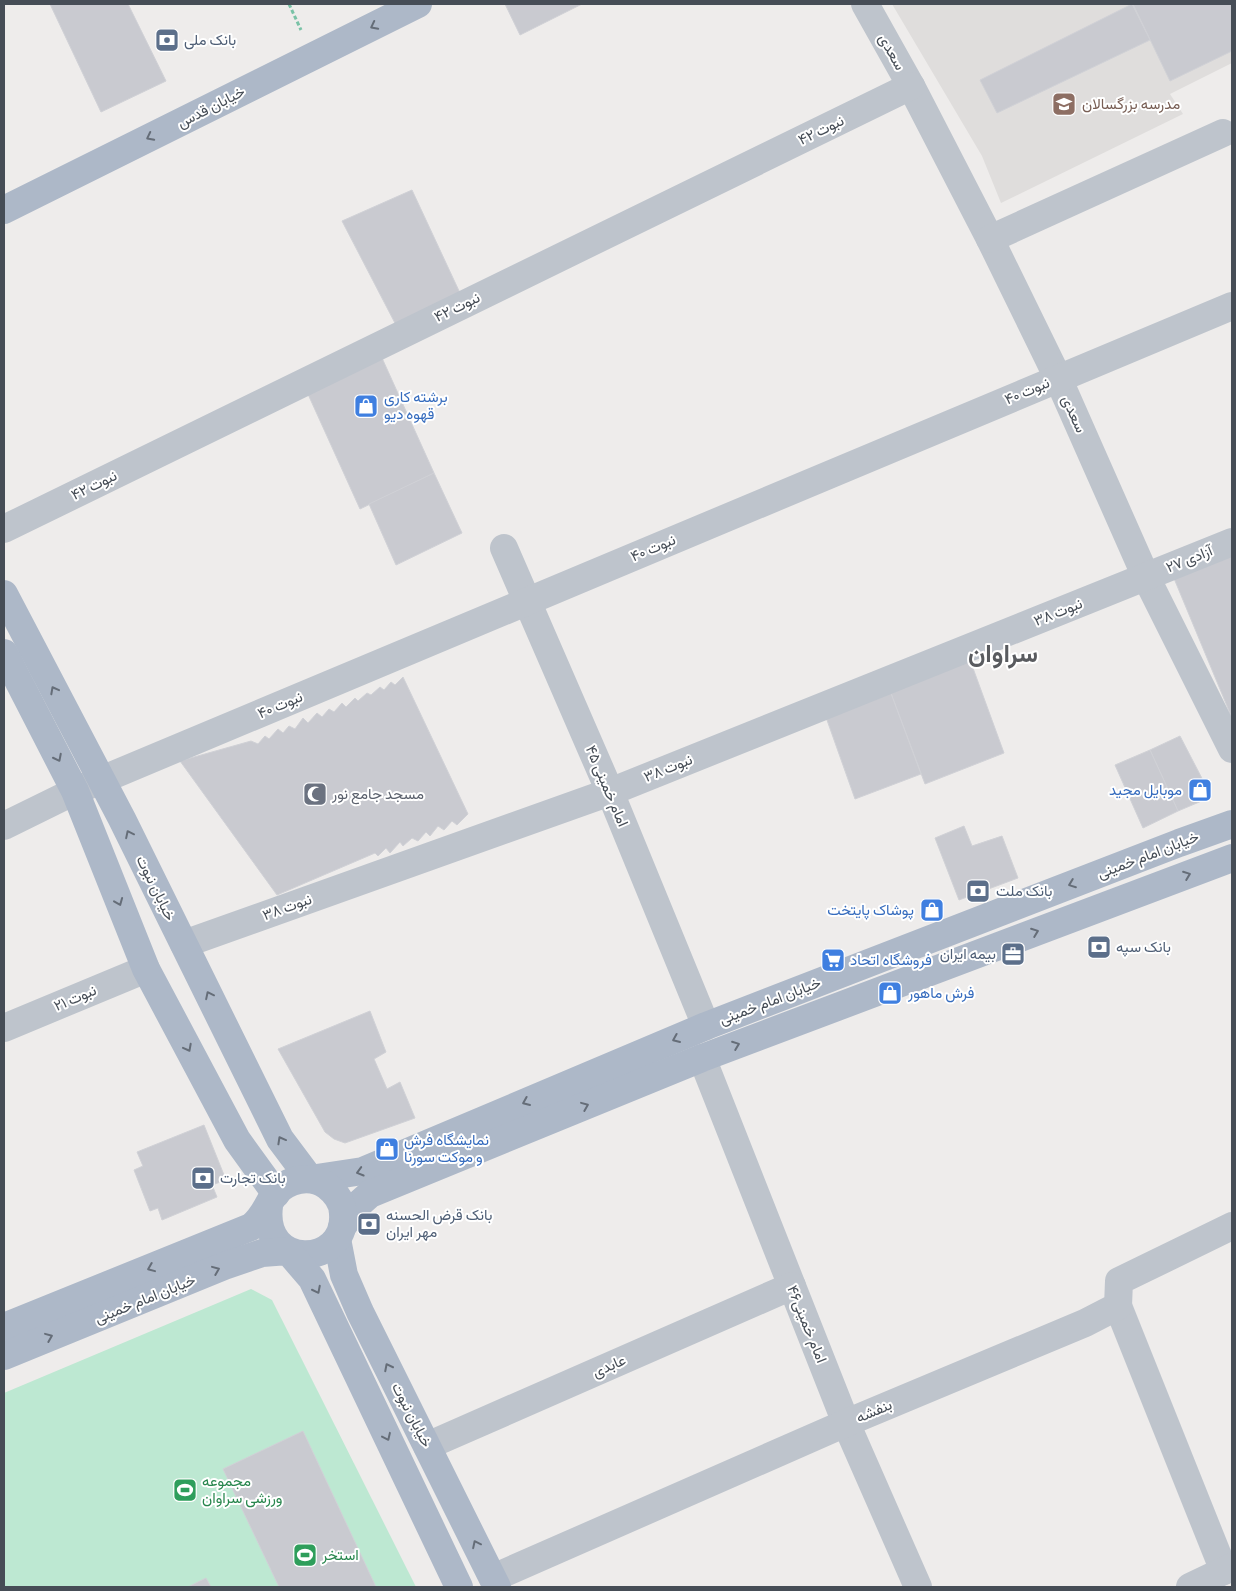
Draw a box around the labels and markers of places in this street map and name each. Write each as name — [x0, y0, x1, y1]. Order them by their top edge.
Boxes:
bank icon: بانک ملی — [154, 27, 180, 53]
place label: بانک ملی — [184, 29, 236, 50]
school or university icon: مدرسه بزرگسالان — [1051, 91, 1077, 117]
place label: مدرسه بزرگسالان — [1082, 93, 1180, 114]
place label: برشته کاری قهوه دیو — [384, 386, 448, 424]
shop icon: برشته کاری قهوه دیو — [353, 393, 379, 419]
shop icon: موبایل مجید — [1187, 777, 1213, 803]
place label: موبایل مجید — [1109, 779, 1182, 800]
mosque icon: مسجد جامع نور — [302, 781, 328, 807]
place label: مسجد جامع نور — [331, 783, 424, 805]
bank icon: بانک ملت — [965, 878, 991, 904]
place label: بانک ملت — [996, 880, 1052, 901]
shop icon: پوشاک پایتخت — [919, 897, 945, 923]
place label: پوشاک پایتخت — [827, 899, 914, 920]
bank icon: بانک سپه — [1086, 934, 1112, 960]
place label: بانک سپه — [1116, 936, 1171, 957]
office icon: بیمه ایران — [1000, 941, 1026, 967]
place label: بیمه ایران — [940, 943, 996, 964]
supermarket icon: فروشگاه اتحاد — [820, 947, 846, 973]
place label: فروشگاه اتحاد — [850, 949, 932, 970]
shop icon: فرش ماهور — [877, 980, 903, 1006]
place label: فرش ماهور — [907, 982, 974, 1003]
place label: نمایشگاه فرش و موکت سورنا — [404, 1129, 489, 1167]
shop icon: نمایشگاه فرش و موکت سورنا — [374, 1136, 400, 1162]
bank icon: بانک تجارت — [190, 1165, 216, 1191]
place label: بانک تجارت — [220, 1167, 286, 1188]
place label: بانک قرض الحسنه مهر ایران — [386, 1204, 492, 1242]
bank icon: بانک قرض الحسنه مهر ایران — [356, 1211, 382, 1237]
place label: مجموعه ورزشی سراوان — [202, 1470, 282, 1508]
sports icon: مجموعه ورزشی سراوان — [172, 1477, 198, 1503]
sports icon: استخر — [292, 1542, 318, 1568]
place label: استخر — [321, 1544, 359, 1565]

